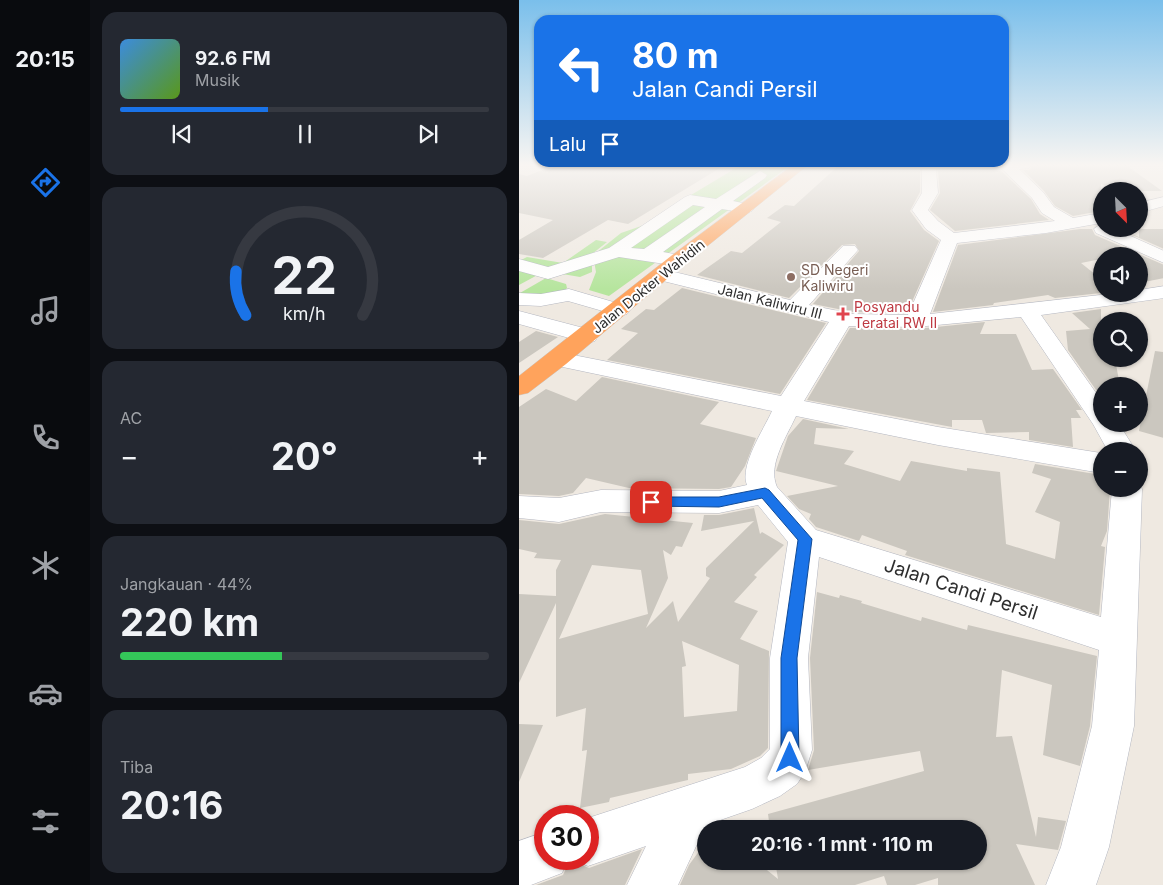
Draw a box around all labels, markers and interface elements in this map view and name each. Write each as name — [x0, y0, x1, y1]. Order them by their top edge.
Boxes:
text: 80 m — [632, 34, 719, 76]
icon: left — [549, 35, 614, 100]
text: 20:15 — [15, 46, 75, 72]
text: 92.6 FM — [195, 47, 271, 70]
text: Musik — [195, 70, 240, 90]
text: Jalan Candi Persil — [632, 76, 818, 102]
icon: previous — [168, 120, 196, 148]
icon: pause — [291, 120, 319, 148]
icon: next — [414, 120, 442, 148]
icon: arrive — [596, 130, 624, 158]
text: Lalu — [549, 133, 586, 156]
icon: directions — [28, 165, 63, 200]
north arrow — [1093, 182, 1148, 238]
map controls — [1093, 182, 1148, 497]
street label: Jalan Dokter Wahidin — [588, 235, 708, 337]
text: 22 — [272, 244, 337, 307]
button: sound — [1093, 247, 1148, 302]
place label: SD Negeri Kaliwiru — [801, 261, 868, 294]
marker: SD Negeri Kaliwiru — [785, 271, 797, 283]
street label: Jalan Kaliwiru III — [716, 280, 824, 322]
icon: music — [28, 293, 63, 328]
place label: Posyandu Teratai RW II — [854, 298, 937, 331]
text: km/h — [283, 303, 326, 324]
marker: Posyandu Teratai RW II — [836, 307, 850, 321]
button: search — [1093, 312, 1148, 367]
button: + — [1093, 377, 1148, 432]
text: AC — [120, 408, 142, 428]
icon: phone — [28, 420, 63, 455]
text: 20° — [271, 433, 338, 479]
text: − — [120, 439, 139, 473]
text: + — [470, 439, 489, 473]
button: − — [1093, 442, 1148, 497]
pin — [630, 481, 672, 523]
icon: arrive — [637, 488, 665, 516]
icon: climate — [28, 548, 63, 583]
street label: Jalan Candi Persil — [881, 553, 1041, 625]
text: Jangkauan · 44% — [120, 574, 253, 594]
text: 220 km — [120, 599, 259, 645]
icon: car — [28, 676, 63, 711]
position arrow — [763, 731, 815, 783]
text: Tiba — [120, 757, 153, 777]
text: 20:16 — [120, 782, 223, 828]
icon: filters — [28, 804, 63, 839]
speed limit sign: 30 — [534, 805, 599, 870]
text: 20:16 · 1 mnt · 110 m — [751, 833, 933, 856]

